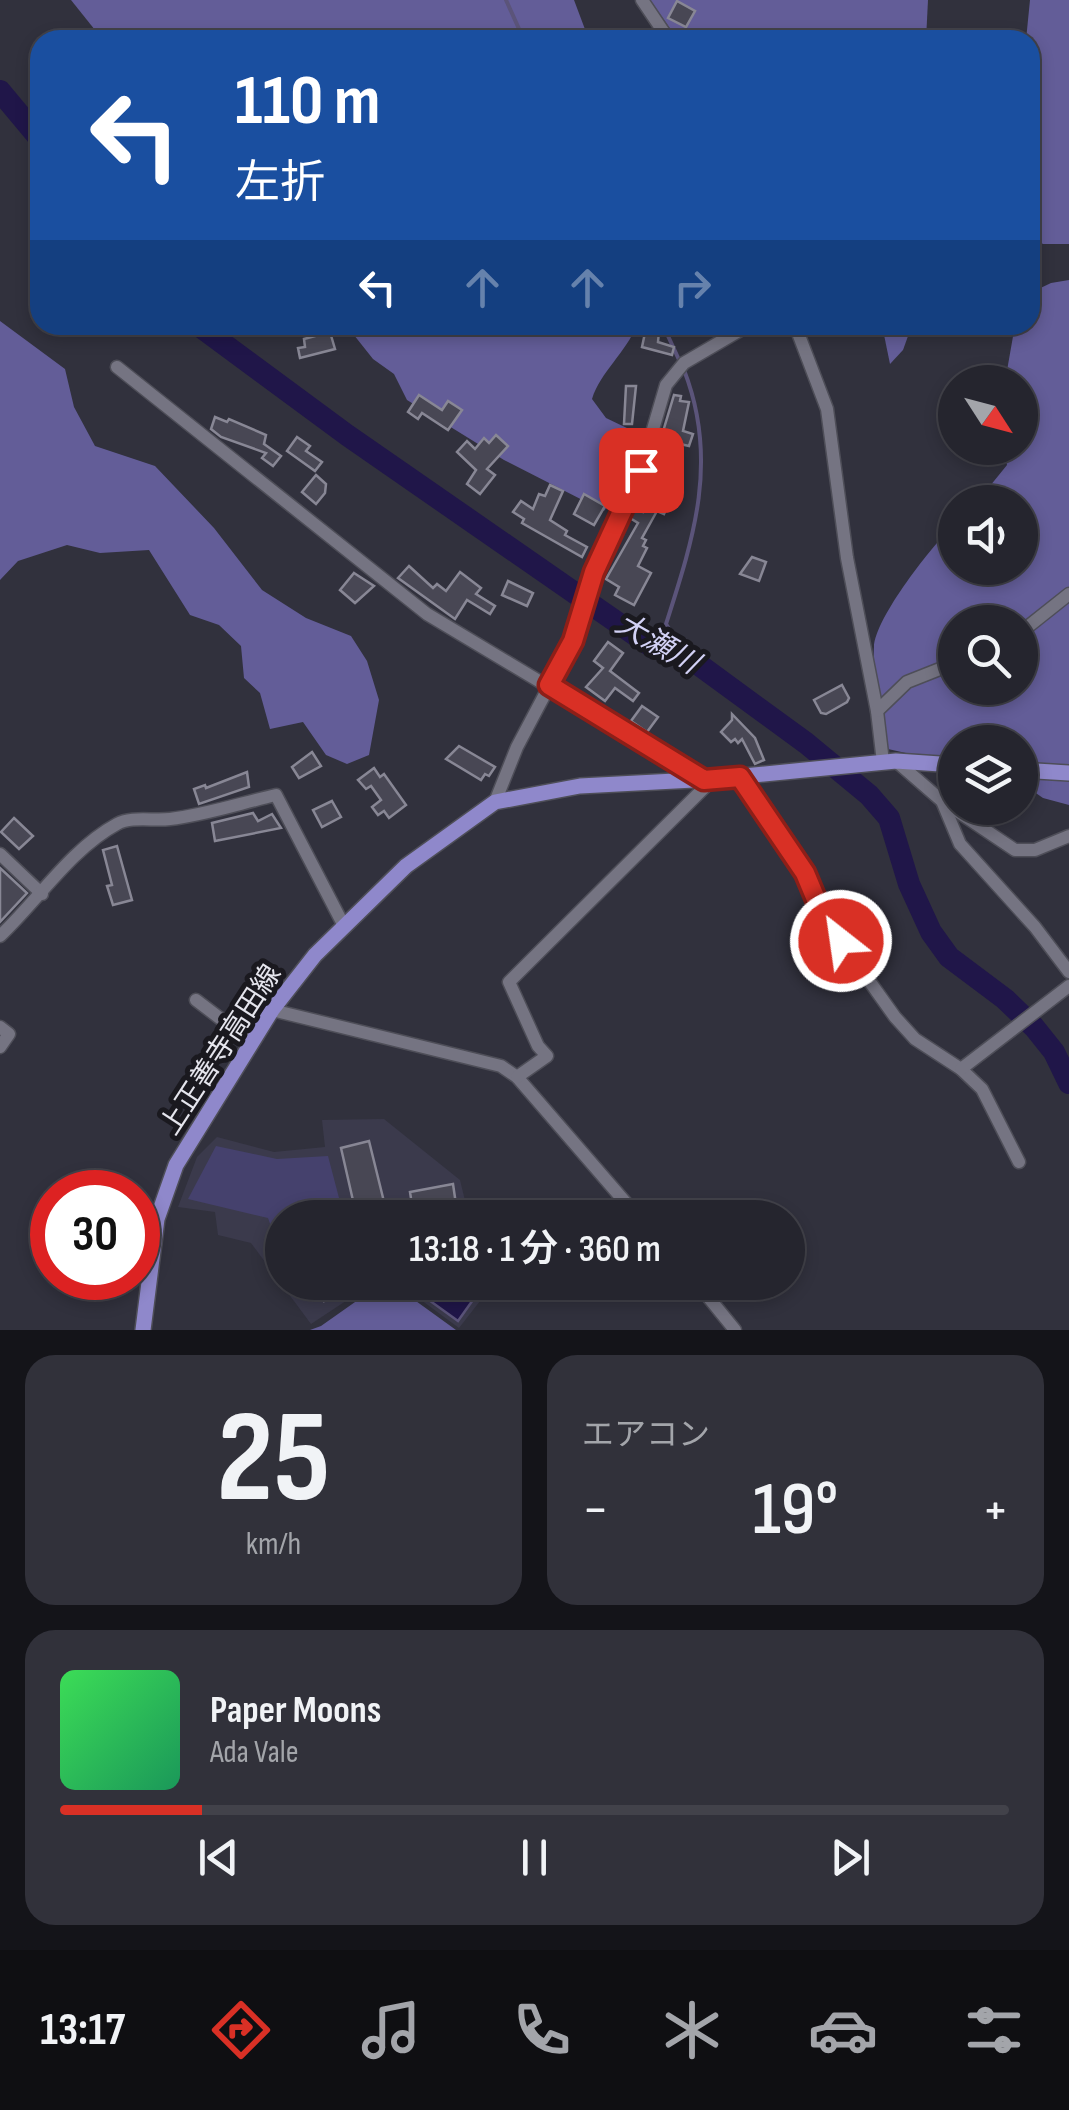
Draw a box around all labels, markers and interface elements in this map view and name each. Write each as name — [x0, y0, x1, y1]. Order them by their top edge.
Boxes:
text: 110 m — [235, 60, 381, 144]
icon: left — [70, 70, 200, 200]
text: 左折 — [235, 156, 325, 211]
icon: left — [350, 260, 405, 315]
icon: ahead — [455, 260, 510, 315]
icon: ahead — [560, 260, 615, 315]
icon: right — [665, 260, 720, 315]
north arrow — [938, 365, 1038, 465]
map controls — [938, 365, 1038, 825]
pin — [599, 428, 684, 513]
icon: arrive — [614, 443, 669, 498]
button: sound — [938, 485, 1038, 585]
button: search — [938, 605, 1038, 705]
water label: 大瀬川 — [609, 606, 708, 684]
button: layers — [938, 725, 1038, 825]
position arrow — [789, 889, 893, 993]
street label: 上正善寺高田線 — [154, 959, 288, 1141]
speed limit sign: 30 — [30, 1170, 160, 1300]
text: 13:18 · 1 分 · 360 m — [409, 1227, 661, 1272]
text: 25 — [216, 1382, 331, 1538]
text: エアコン — [582, 1416, 710, 1455]
text: 19° — [753, 1465, 838, 1556]
text: − — [582, 1477, 609, 1544]
text: + — [982, 1477, 1009, 1544]
text: km/h — [246, 1525, 301, 1564]
text: Paper Moons — [210, 1688, 381, 1733]
text: Ada Vale — [210, 1733, 299, 1772]
icon: previous — [191, 1830, 246, 1885]
icon: pause — [507, 1830, 562, 1885]
icon: next — [823, 1830, 878, 1885]
icon: directions — [206, 1995, 276, 2065]
icon: music — [356, 1995, 426, 2065]
icon: phone — [507, 1995, 577, 2065]
icon: climate — [657, 1995, 727, 2065]
icon: car — [808, 1995, 878, 2065]
icon: filters — [959, 1995, 1029, 2065]
text: 13:17 — [40, 2003, 125, 2058]

